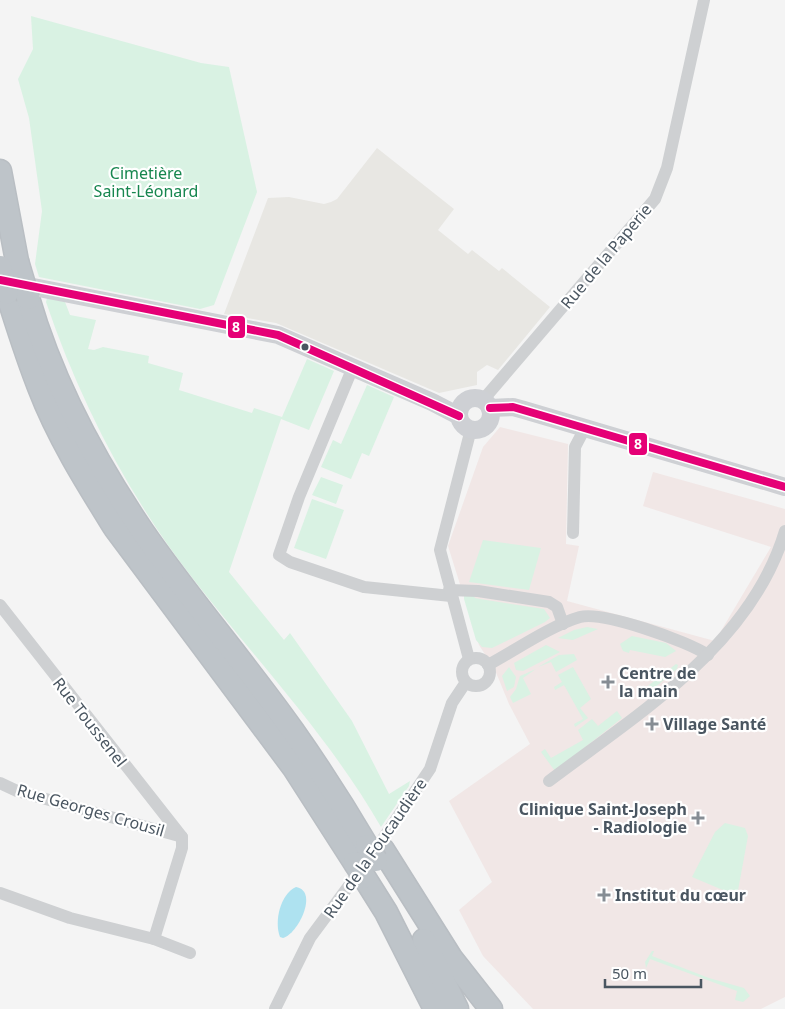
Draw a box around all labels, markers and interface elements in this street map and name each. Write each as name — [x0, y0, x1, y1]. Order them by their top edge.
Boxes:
park label: Cimetière Saint-Léonard — [94, 162, 198, 202]
street label: Rue de la Paperie — [556, 199, 656, 313]
line badge: 8 — [227, 315, 246, 339]
text: 8 — [232, 317, 240, 336]
unlabelled marker — [300, 342, 310, 352]
line badge: 8 — [628, 432, 648, 456]
text: 8 — [634, 434, 642, 453]
place label: Centre de la main — [619, 662, 696, 702]
street label: Rue Toussenel — [48, 673, 132, 771]
marker: Centre de la main — [601, 675, 615, 689]
place label: Village Santé — [663, 713, 766, 735]
marker: Village Santé — [645, 717, 659, 731]
street label: Rue de la Foucaudière — [318, 774, 432, 922]
street label: Rue Georges Crousil — [15, 778, 167, 842]
place label: Clinique Saint-Joseph - Radiologie — [519, 798, 687, 838]
marker: Clinique Saint-Joseph - Radiologie — [691, 811, 705, 825]
place label: Institut du cœur — [615, 884, 746, 906]
marker: Institut du cœur — [597, 888, 611, 902]
scale bar — [605, 956, 701, 988]
text: 50 m — [612, 963, 647, 983]

